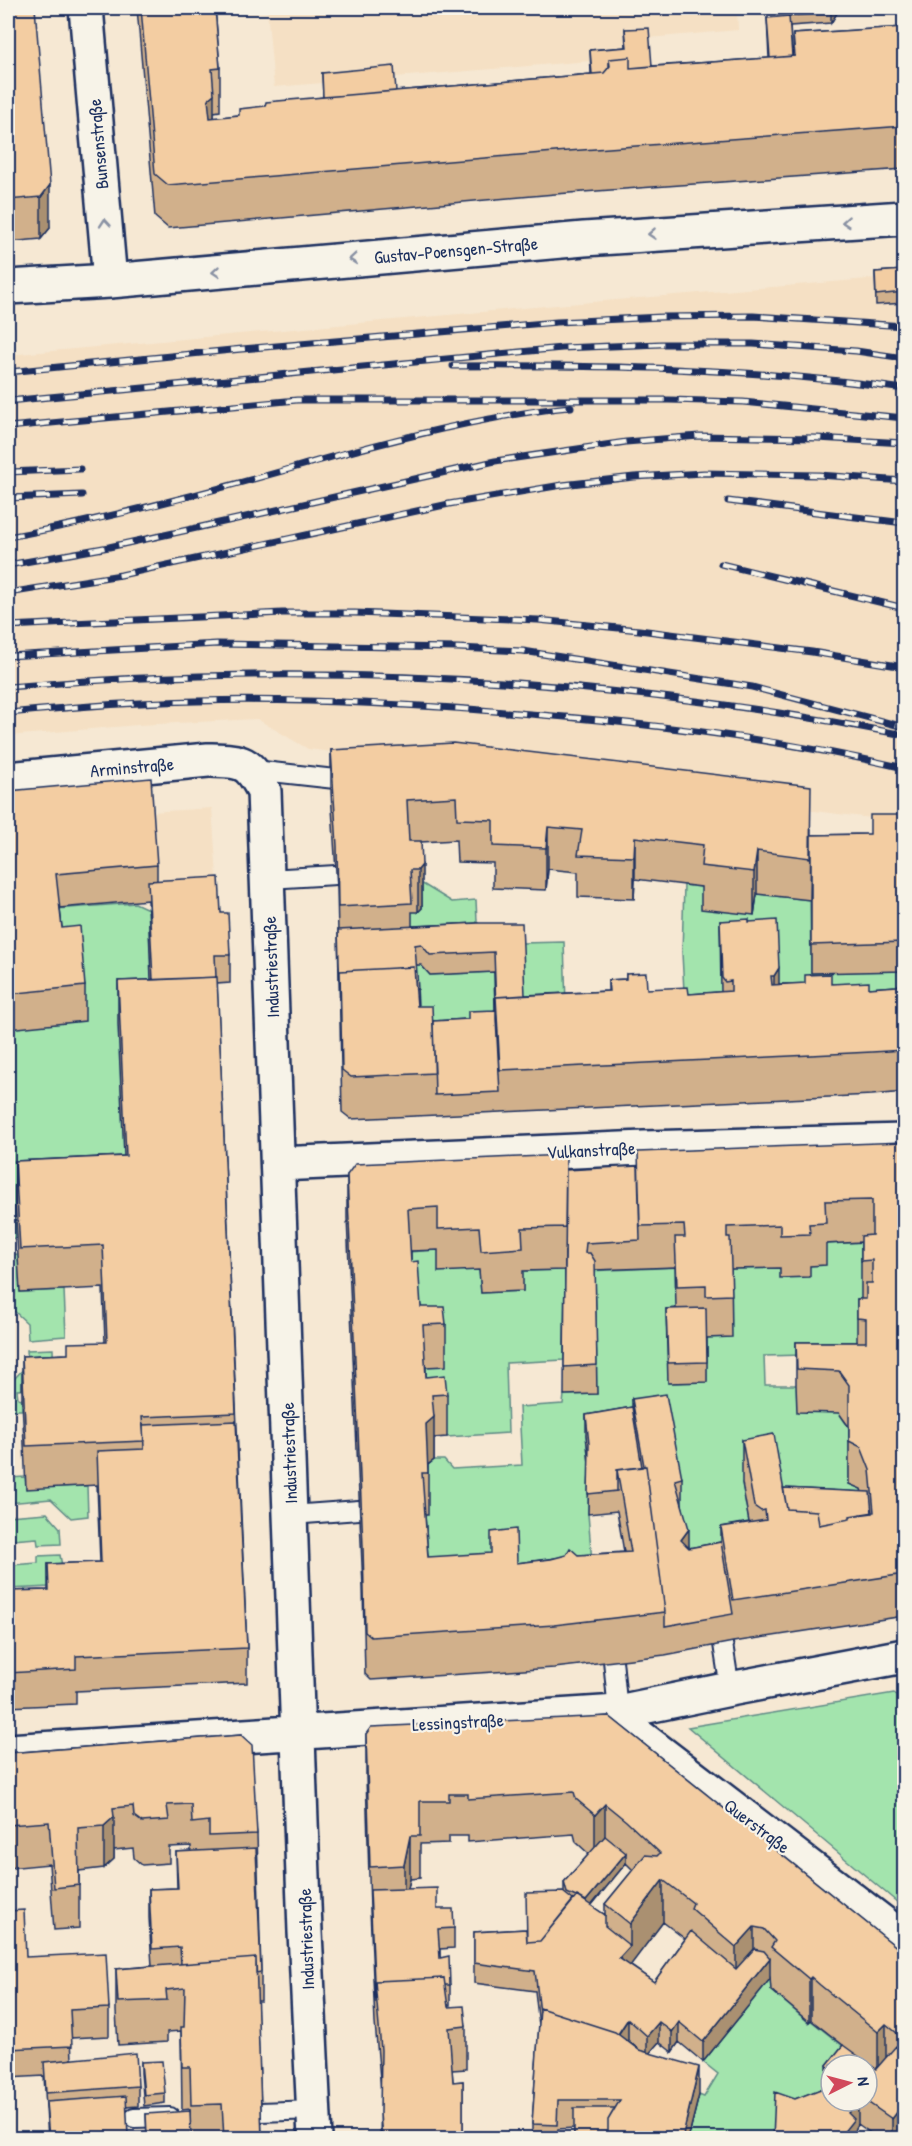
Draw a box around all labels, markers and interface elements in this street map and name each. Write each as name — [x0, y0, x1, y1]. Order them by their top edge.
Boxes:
street label: Bunsenstraße — [82, 98, 114, 190]
one-way arrow — [842, 215, 851, 228]
one-way arrow — [99, 219, 112, 228]
one-way arrow — [647, 228, 656, 241]
street label: Gustav-Poensgen-Straße — [373, 230, 539, 270]
one-way arrow — [348, 252, 357, 265]
one-way arrow — [212, 265, 221, 278]
street label: Arminstraße — [89, 751, 175, 783]
street label: Industriestraße — [257, 916, 285, 1018]
street label: Vulkanstraße — [546, 1135, 636, 1165]
street label: Industriestraße — [275, 1402, 303, 1504]
street label: Lessingstraße — [412, 1707, 504, 1737]
street label: Querstraße — [719, 1793, 795, 1859]
street label: Industriestraße — [292, 1888, 320, 1990]
north arrow — [819, 2053, 879, 2113]
text: N — [853, 2076, 875, 2087]

